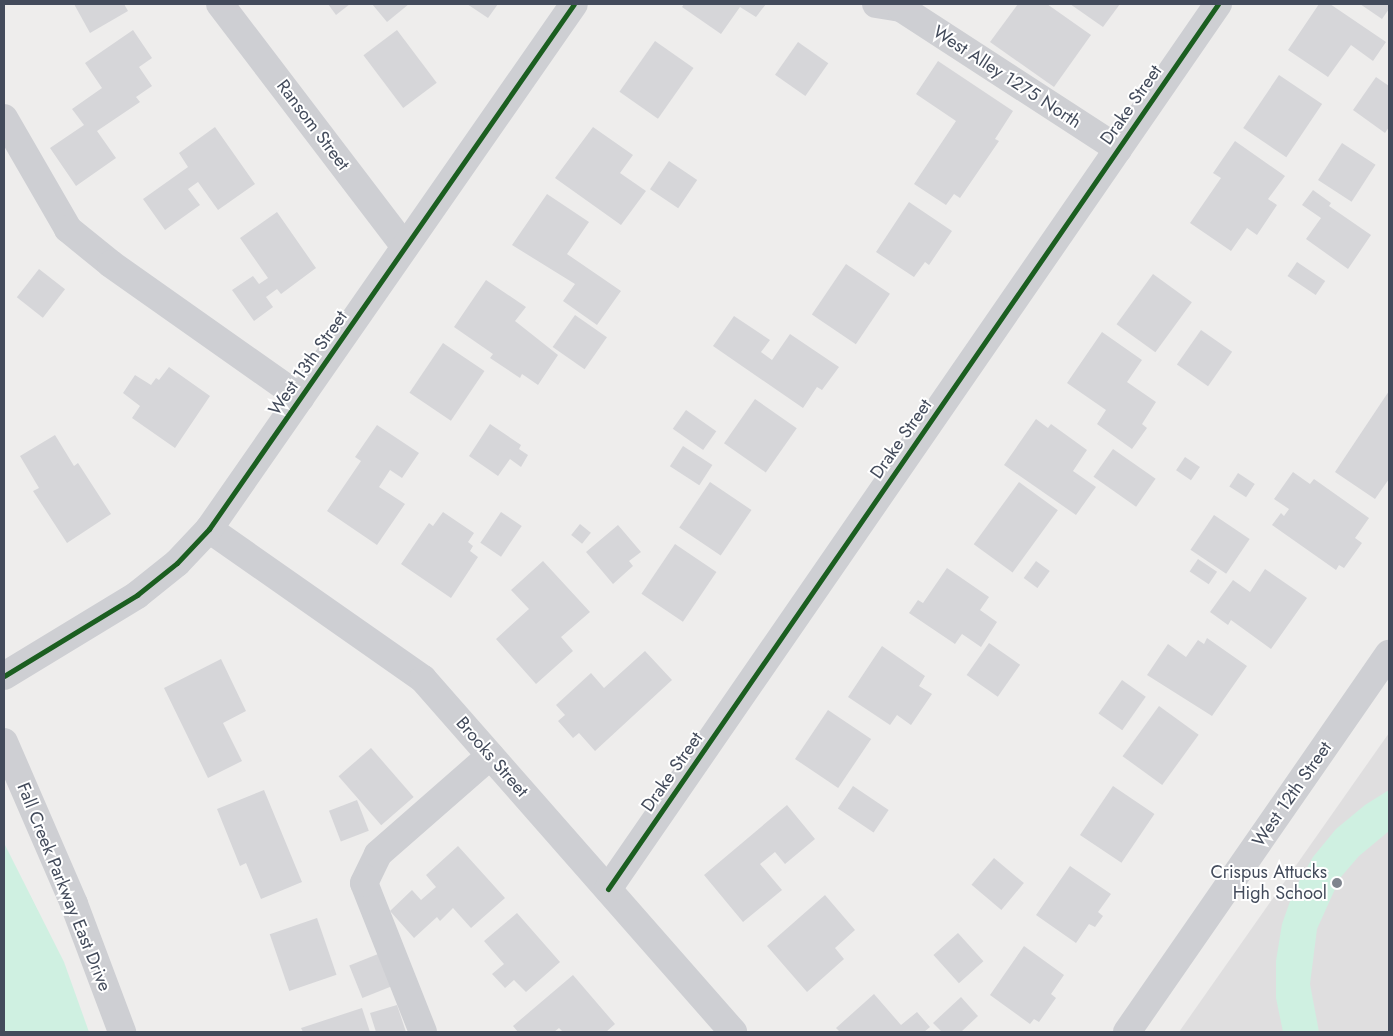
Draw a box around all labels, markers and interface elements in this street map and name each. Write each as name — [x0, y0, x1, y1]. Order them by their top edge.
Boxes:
street label: West Alley 1275 North — [929, 21, 1085, 133]
street label: Drake Street — [1096, 61, 1166, 149]
street label: Ransom Street — [272, 76, 354, 174]
street label: West 13th Street — [264, 307, 352, 419]
street label: Drake Street — [866, 395, 936, 483]
street label: Brooks Street — [451, 713, 533, 801]
street label: Drake Street — [637, 728, 707, 816]
street label: West 12th Street — [1248, 737, 1336, 851]
street label: Fall Creek Parkway East Drive — [12, 780, 116, 994]
place label: Crispus Attucks High School — [1210, 862, 1327, 904]
marker: Crispus Attucks High School — [1331, 877, 1343, 889]

